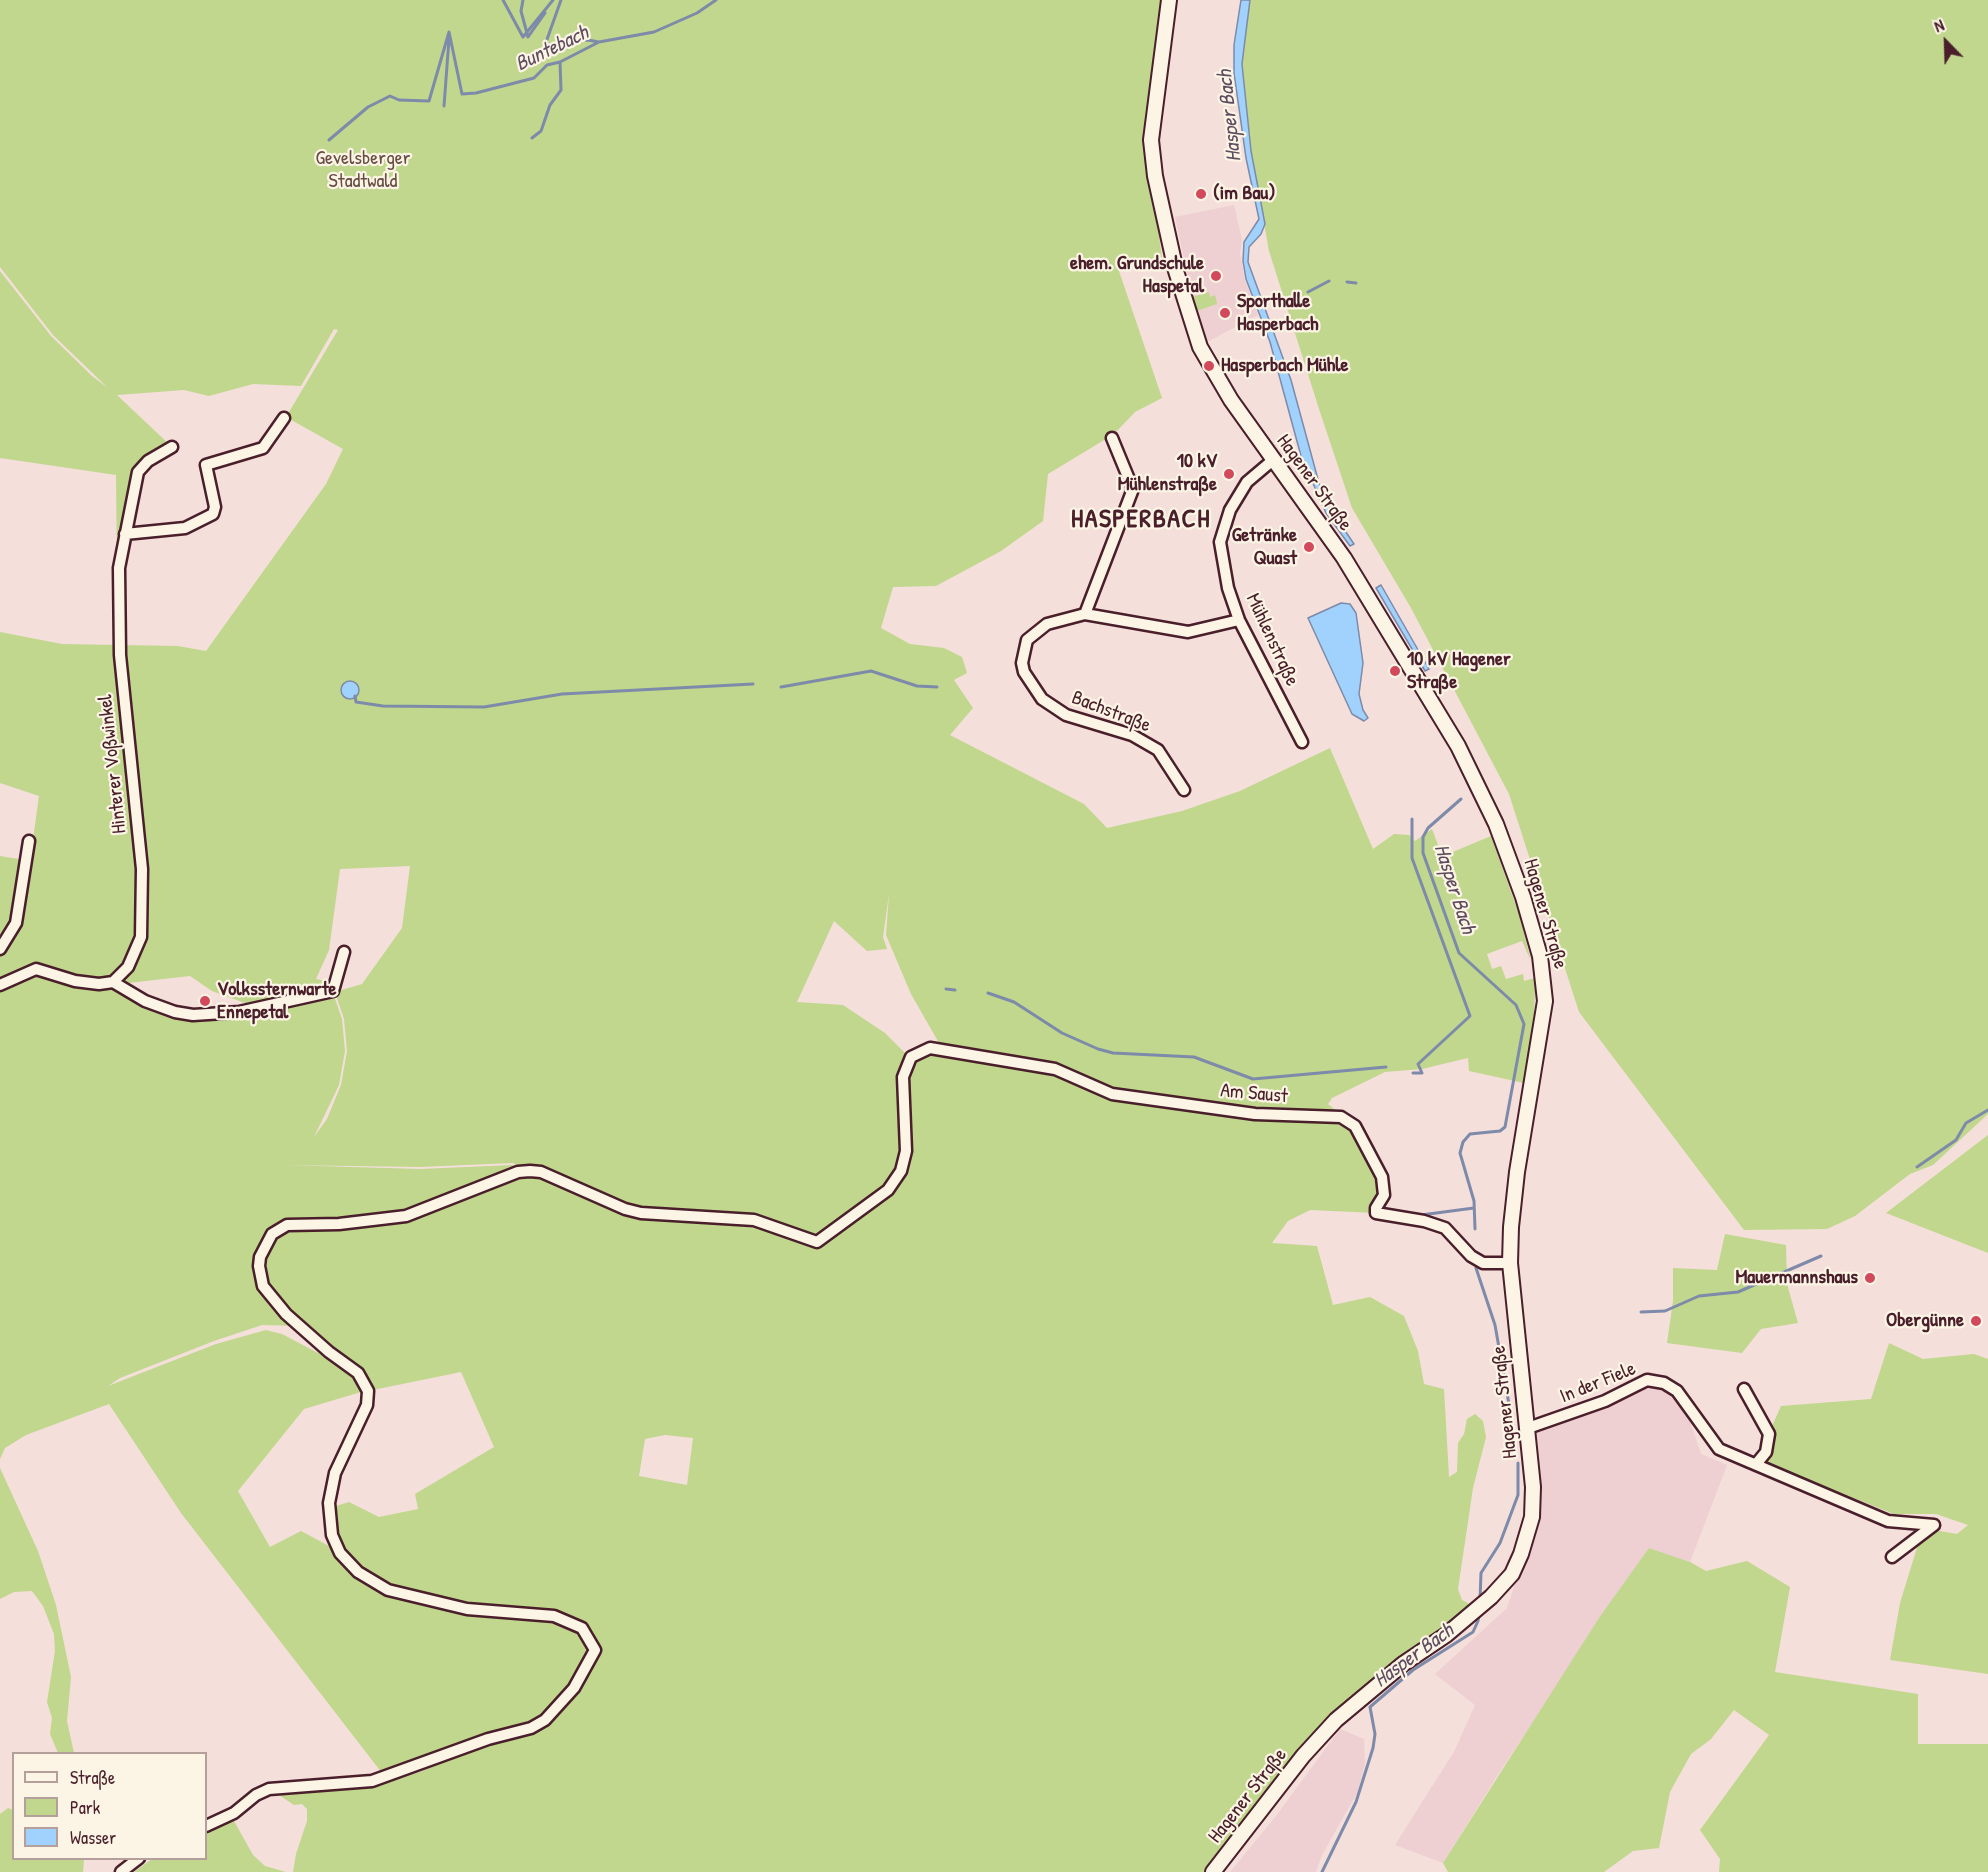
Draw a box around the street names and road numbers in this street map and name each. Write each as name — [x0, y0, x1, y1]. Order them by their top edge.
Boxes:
street label: Hagener Straße — [1271, 430, 1357, 536]
street label: Mühlenstraße — [1240, 590, 1304, 690]
street label: Bachstraße — [1068, 686, 1154, 738]
street label: Hinterer Voßwinkel — [94, 693, 132, 835]
street label: Hagener Straße — [1518, 856, 1572, 972]
street label: Am Saust — [1219, 1079, 1289, 1109]
street label: Hagener Straße — [1487, 1344, 1523, 1460]
street label: In der Fiele — [1557, 1357, 1639, 1409]
street label: Hagener Straße — [1204, 1744, 1292, 1848]

